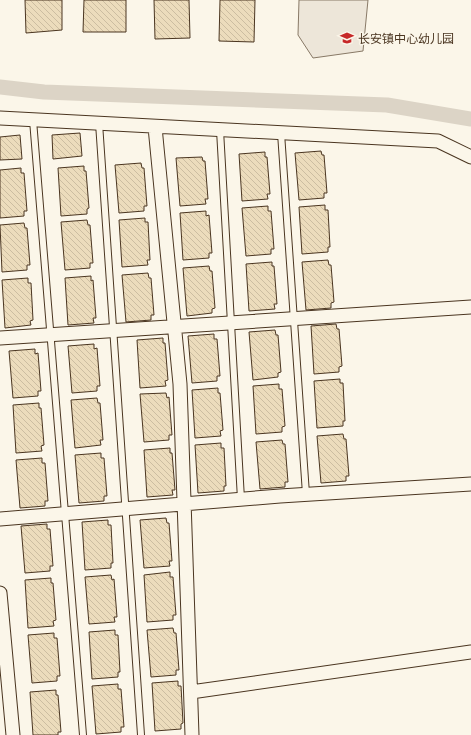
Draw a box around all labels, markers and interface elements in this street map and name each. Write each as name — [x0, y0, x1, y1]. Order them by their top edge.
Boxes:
school or university icon: 长安镇中心幼儿园 — [339, 30, 355, 46]
place label: 长安镇中心幼儿园 — [358, 31, 454, 45]

